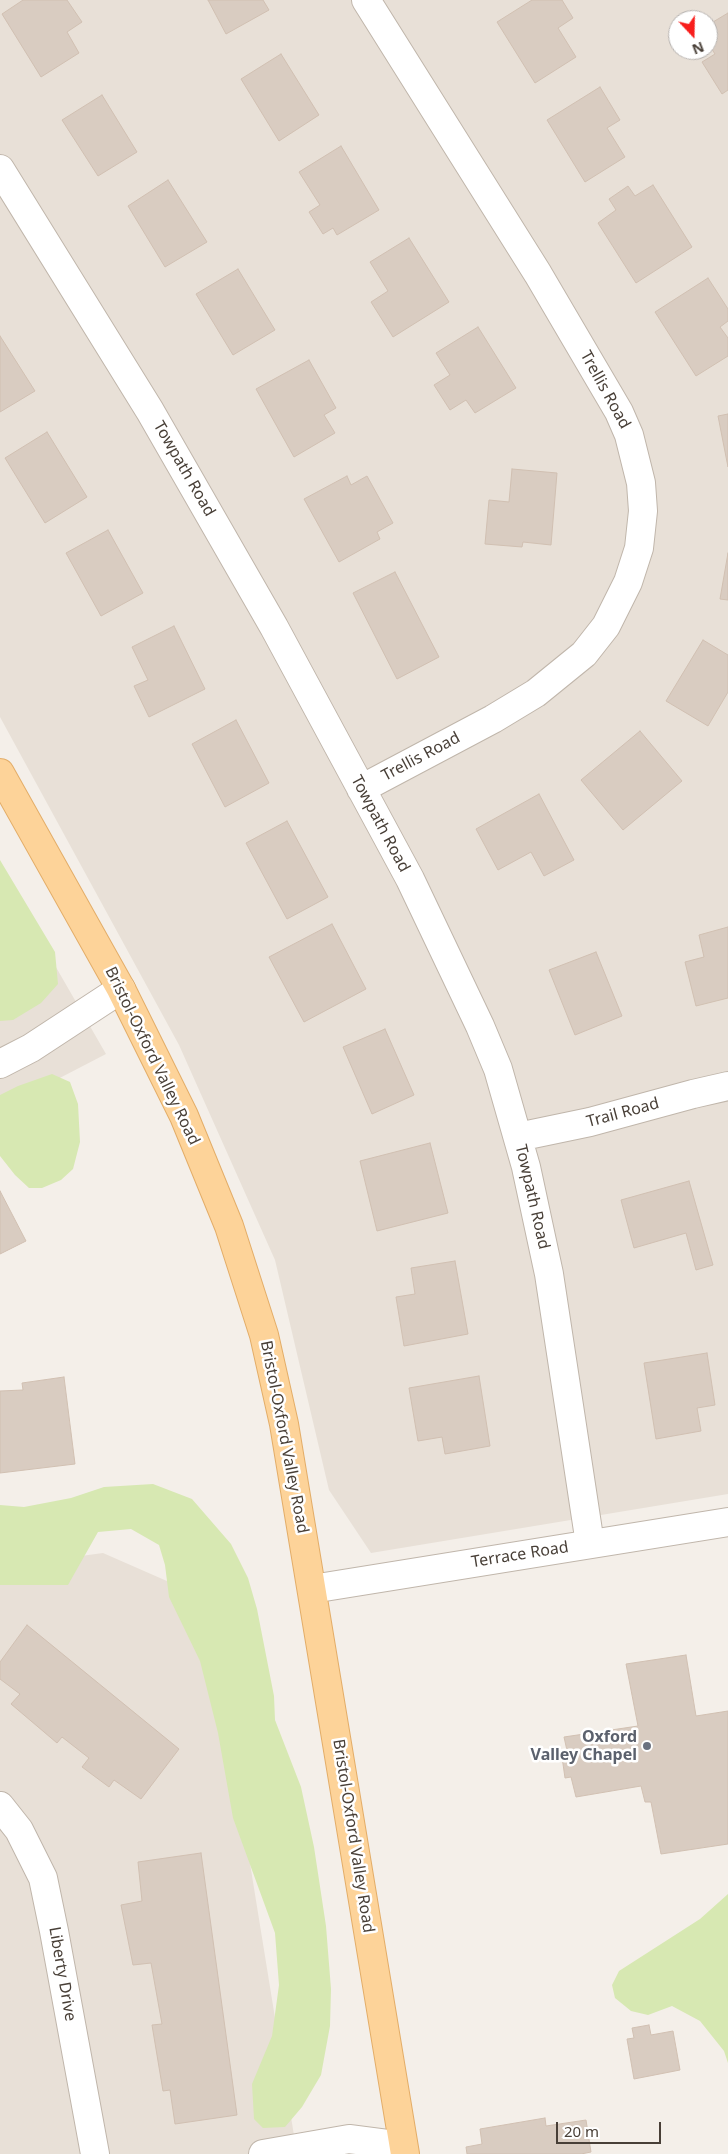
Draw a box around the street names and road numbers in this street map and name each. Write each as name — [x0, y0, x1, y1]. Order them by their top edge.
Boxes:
street label: Trellis Road — [576, 348, 634, 432]
street label: Towpath Road — [149, 418, 219, 520]
street label: Trellis Road — [378, 728, 464, 786]
street label: Towpath Road — [346, 772, 414, 876]
street label: Bristol-Oxford Valley Road — [100, 964, 204, 1148]
street label: Trail Road — [585, 1094, 661, 1132]
street label: Towpath Road — [511, 1143, 553, 1251]
street label: Bristol-Oxford Valley Road — [256, 1339, 312, 1535]
street label: Terrace Road — [470, 1538, 570, 1572]
street label: Bristol-Oxford Valley Road — [328, 1738, 378, 1934]
street label: Liberty Drive — [44, 1925, 80, 2023]

